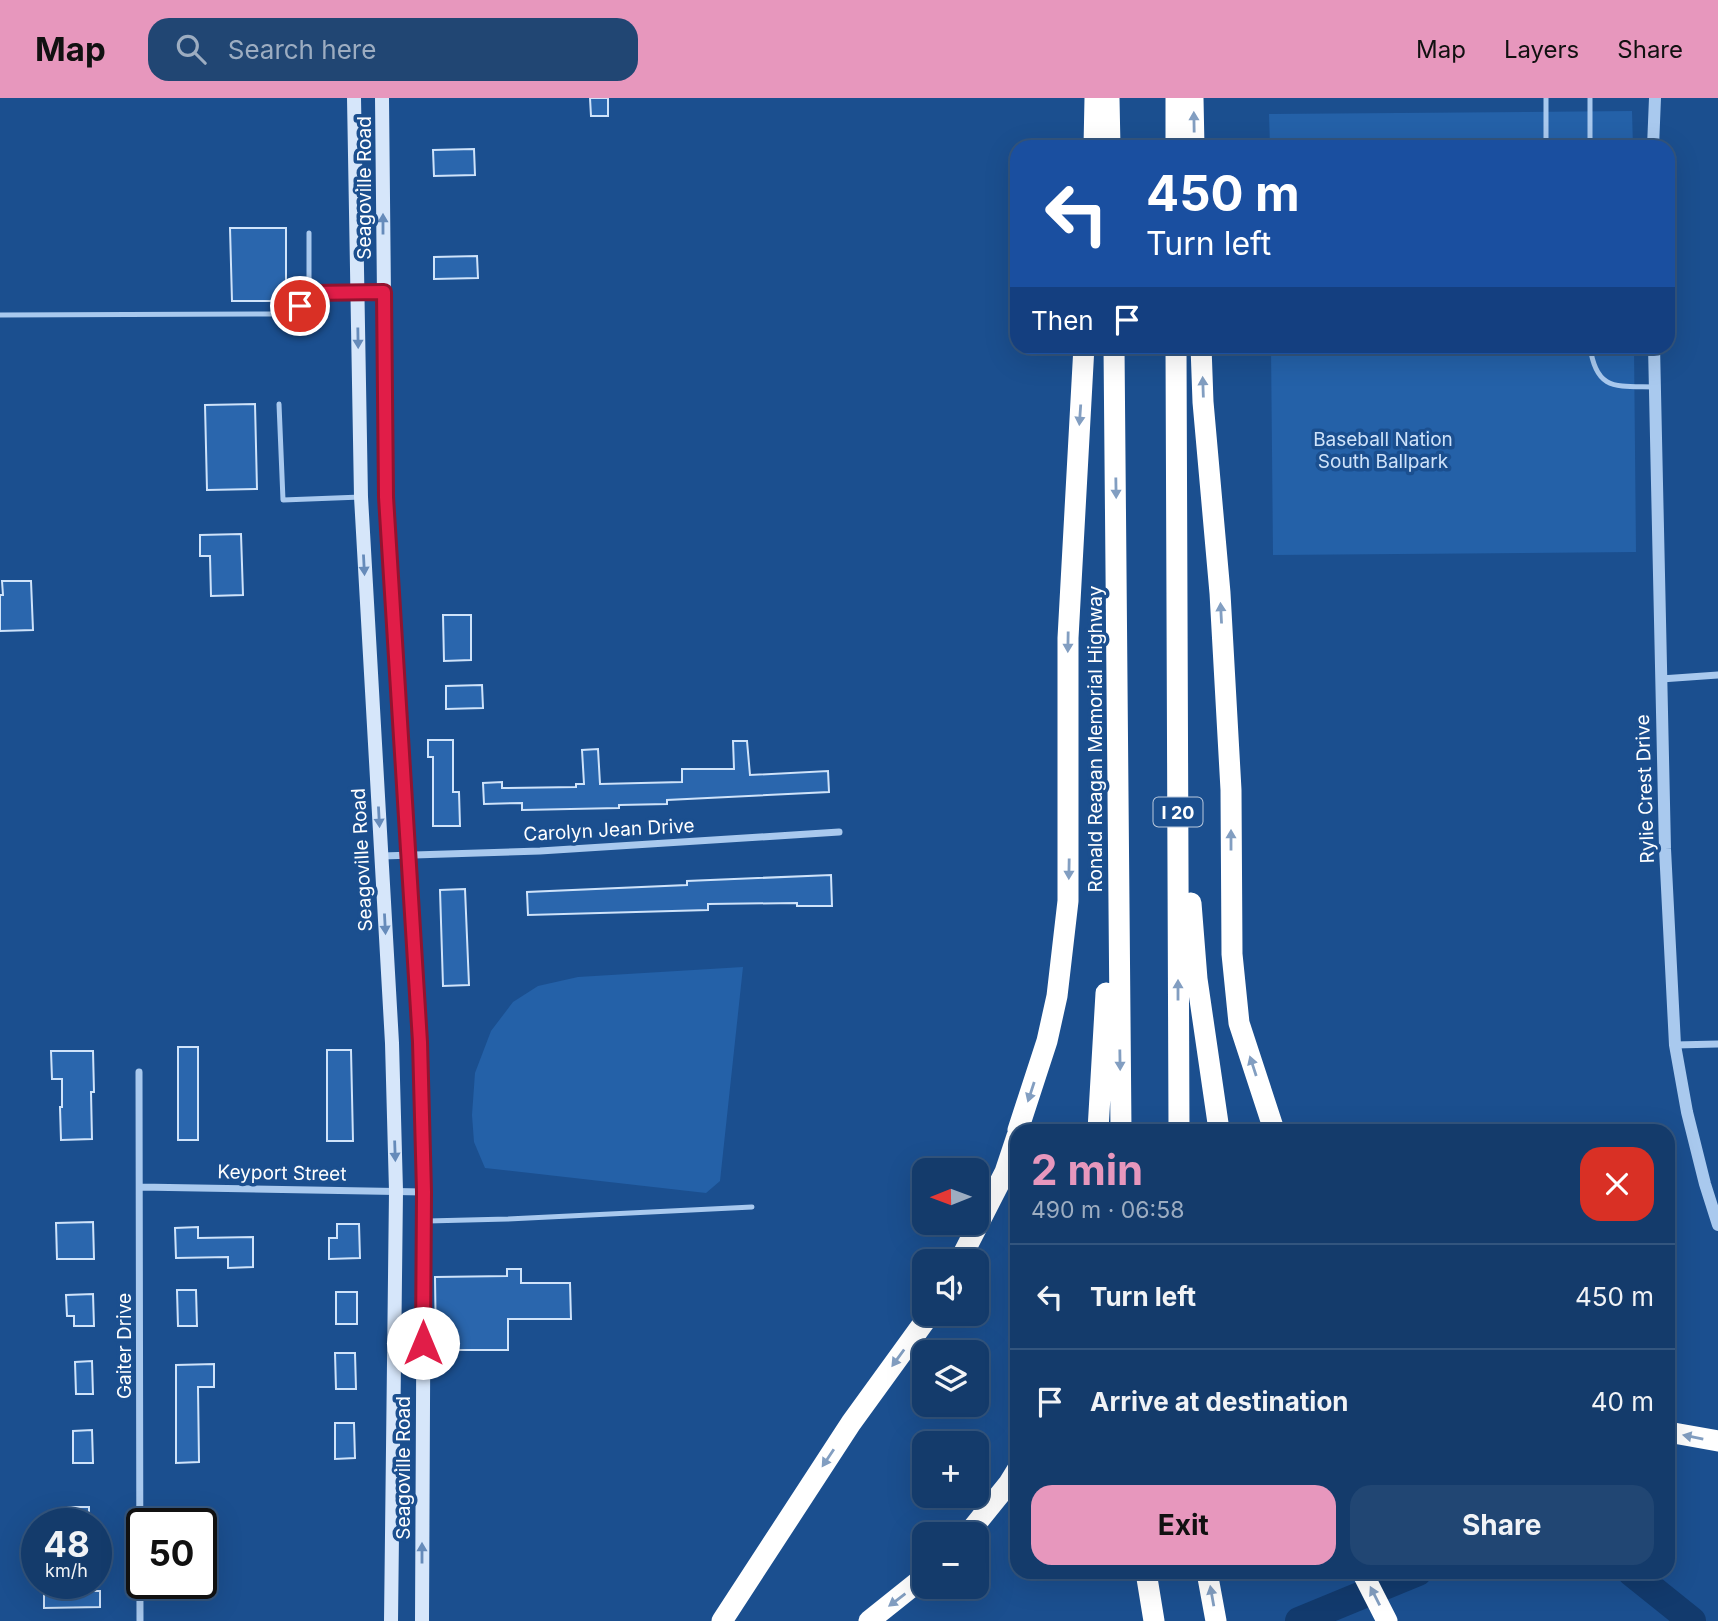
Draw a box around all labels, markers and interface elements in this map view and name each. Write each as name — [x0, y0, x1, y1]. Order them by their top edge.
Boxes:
search box — [148, 18, 638, 81]
text: Map — [35, 29, 106, 69]
icon: search — [172, 30, 210, 68]
text: Search here — [228, 34, 376, 65]
text: Map — [1416, 35, 1466, 64]
text: Layers — [1504, 35, 1579, 64]
text: Share — [1617, 35, 1683, 64]
one-way arrow — [1188, 111, 1200, 133]
street label: Seagoville Road — [353, 116, 376, 260]
text: 450 m — [1146, 164, 1300, 223]
icon: left — [1031, 168, 1122, 259]
one-way arrow — [377, 213, 389, 235]
text: Turn left — [1146, 224, 1271, 263]
pin — [270, 276, 330, 336]
icon: arrive — [281, 287, 319, 325]
icon: arrive — [1108, 301, 1146, 339]
text: Then — [1031, 305, 1094, 336]
one-way arrow — [352, 327, 363, 349]
one-way arrow — [1197, 375, 1208, 397]
one-way arrow — [1074, 404, 1085, 426]
park label: Baseball Nation South Ballpark — [1313, 428, 1453, 473]
one-way arrow — [1110, 477, 1122, 499]
one-way arrow — [359, 554, 370, 576]
street label: Ronald Reagan Memorial Highway — [1084, 585, 1107, 892]
one-way arrow — [1215, 602, 1226, 624]
one-way arrow — [1062, 631, 1074, 653]
street label: Rylie Crest Drive — [1631, 714, 1659, 864]
street label: Seagoville Road — [347, 788, 377, 932]
road number: I 20 — [1154, 798, 1202, 826]
one-way arrow — [374, 807, 385, 829]
street label: Carolyn Jean Drive — [523, 814, 695, 846]
one-way arrow — [1226, 829, 1237, 851]
one-way arrow — [1063, 859, 1075, 881]
one-way arrow — [380, 913, 391, 935]
one-way arrow — [1172, 979, 1184, 1001]
one-way arrow — [1114, 1049, 1126, 1071]
one-way arrow — [1247, 1055, 1257, 1076]
one-way arrow — [1025, 1082, 1035, 1103]
one-way arrow — [390, 1140, 401, 1162]
text: 2 min — [1031, 1144, 1143, 1195]
button: close — [1580, 1147, 1654, 1221]
north arrow — [912, 1158, 989, 1236]
map controls — [912, 1158, 989, 1599]
street label: Keyport Street — [217, 1160, 347, 1186]
text: 490 m · 06:58 — [1031, 1196, 1184, 1224]
button: sound — [912, 1249, 989, 1326]
icon: left — [1031, 1278, 1069, 1316]
text: Turn left — [1090, 1281, 1196, 1312]
text: 450 m — [1575, 1281, 1654, 1312]
street label: Gaiter Drive — [113, 1293, 136, 1399]
position arrow — [386, 1306, 460, 1380]
button: layers — [912, 1340, 989, 1417]
one-way arrow — [892, 1349, 906, 1367]
icon: arrive — [1031, 1383, 1069, 1421]
text: Arrive at destination — [1090, 1386, 1349, 1417]
text: 40 m — [1591, 1386, 1654, 1417]
street label: Seagoville Road — [392, 1396, 415, 1540]
button: + — [912, 1431, 989, 1508]
one-way arrow — [1682, 1431, 1704, 1442]
one-way arrow — [821, 1449, 835, 1467]
button: Exit — [1031, 1485, 1336, 1565]
button: Share — [1350, 1485, 1654, 1565]
speed limit sign: 50 — [126, 1508, 217, 1599]
button: − — [912, 1522, 989, 1599]
text: 48 — [43, 1523, 90, 1565]
one-way arrow — [416, 1542, 428, 1564]
text: km/h — [45, 1560, 88, 1581]
one-way arrow — [1206, 1585, 1217, 1607]
one-way arrow — [1369, 1586, 1380, 1606]
one-way arrow — [888, 1593, 906, 1607]

